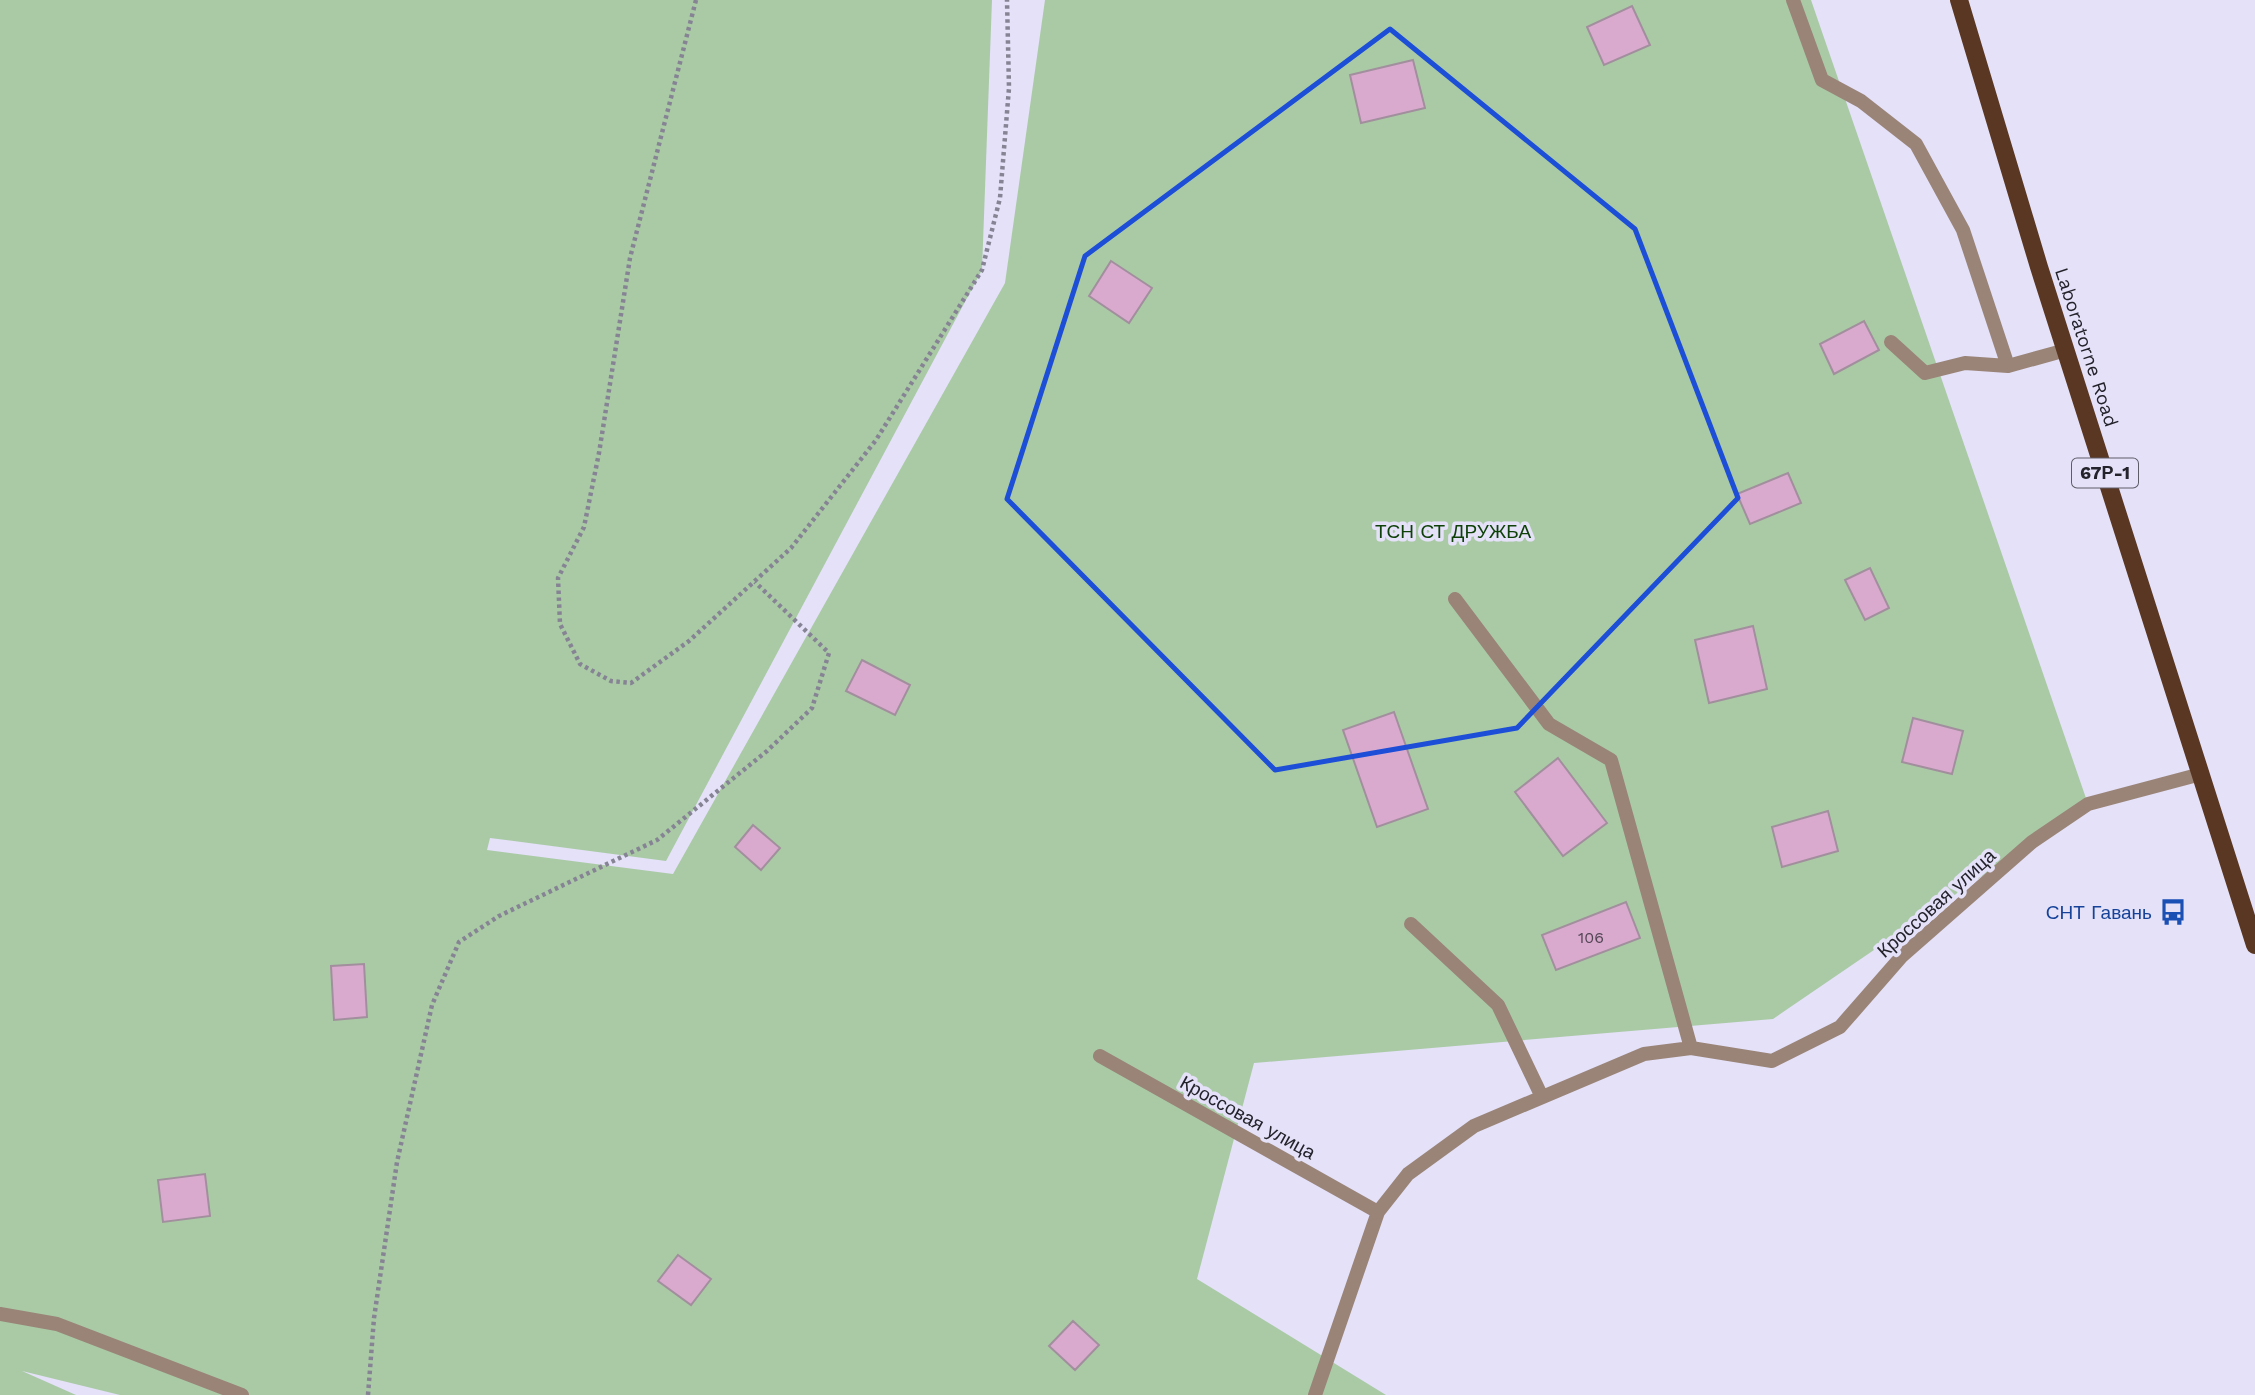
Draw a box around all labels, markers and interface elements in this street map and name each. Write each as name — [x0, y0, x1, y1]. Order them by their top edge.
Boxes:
street label: Laboratorne Road — [2050, 265, 2123, 430]
road number: 67Р-1 — [2072, 458, 2138, 488]
park label: ТСН СТ ДРУЖБА — [1375, 520, 1531, 543]
street label: Кроссовая улица — [1872, 844, 2001, 963]
bus stop icon: СНТ Гавань — [2158, 897, 2188, 927]
place label: СНТ Гавань — [2046, 901, 2152, 924]
house number: 106 — [1578, 928, 1604, 947]
street label: Кроссовая улица — [1176, 1071, 1320, 1164]

